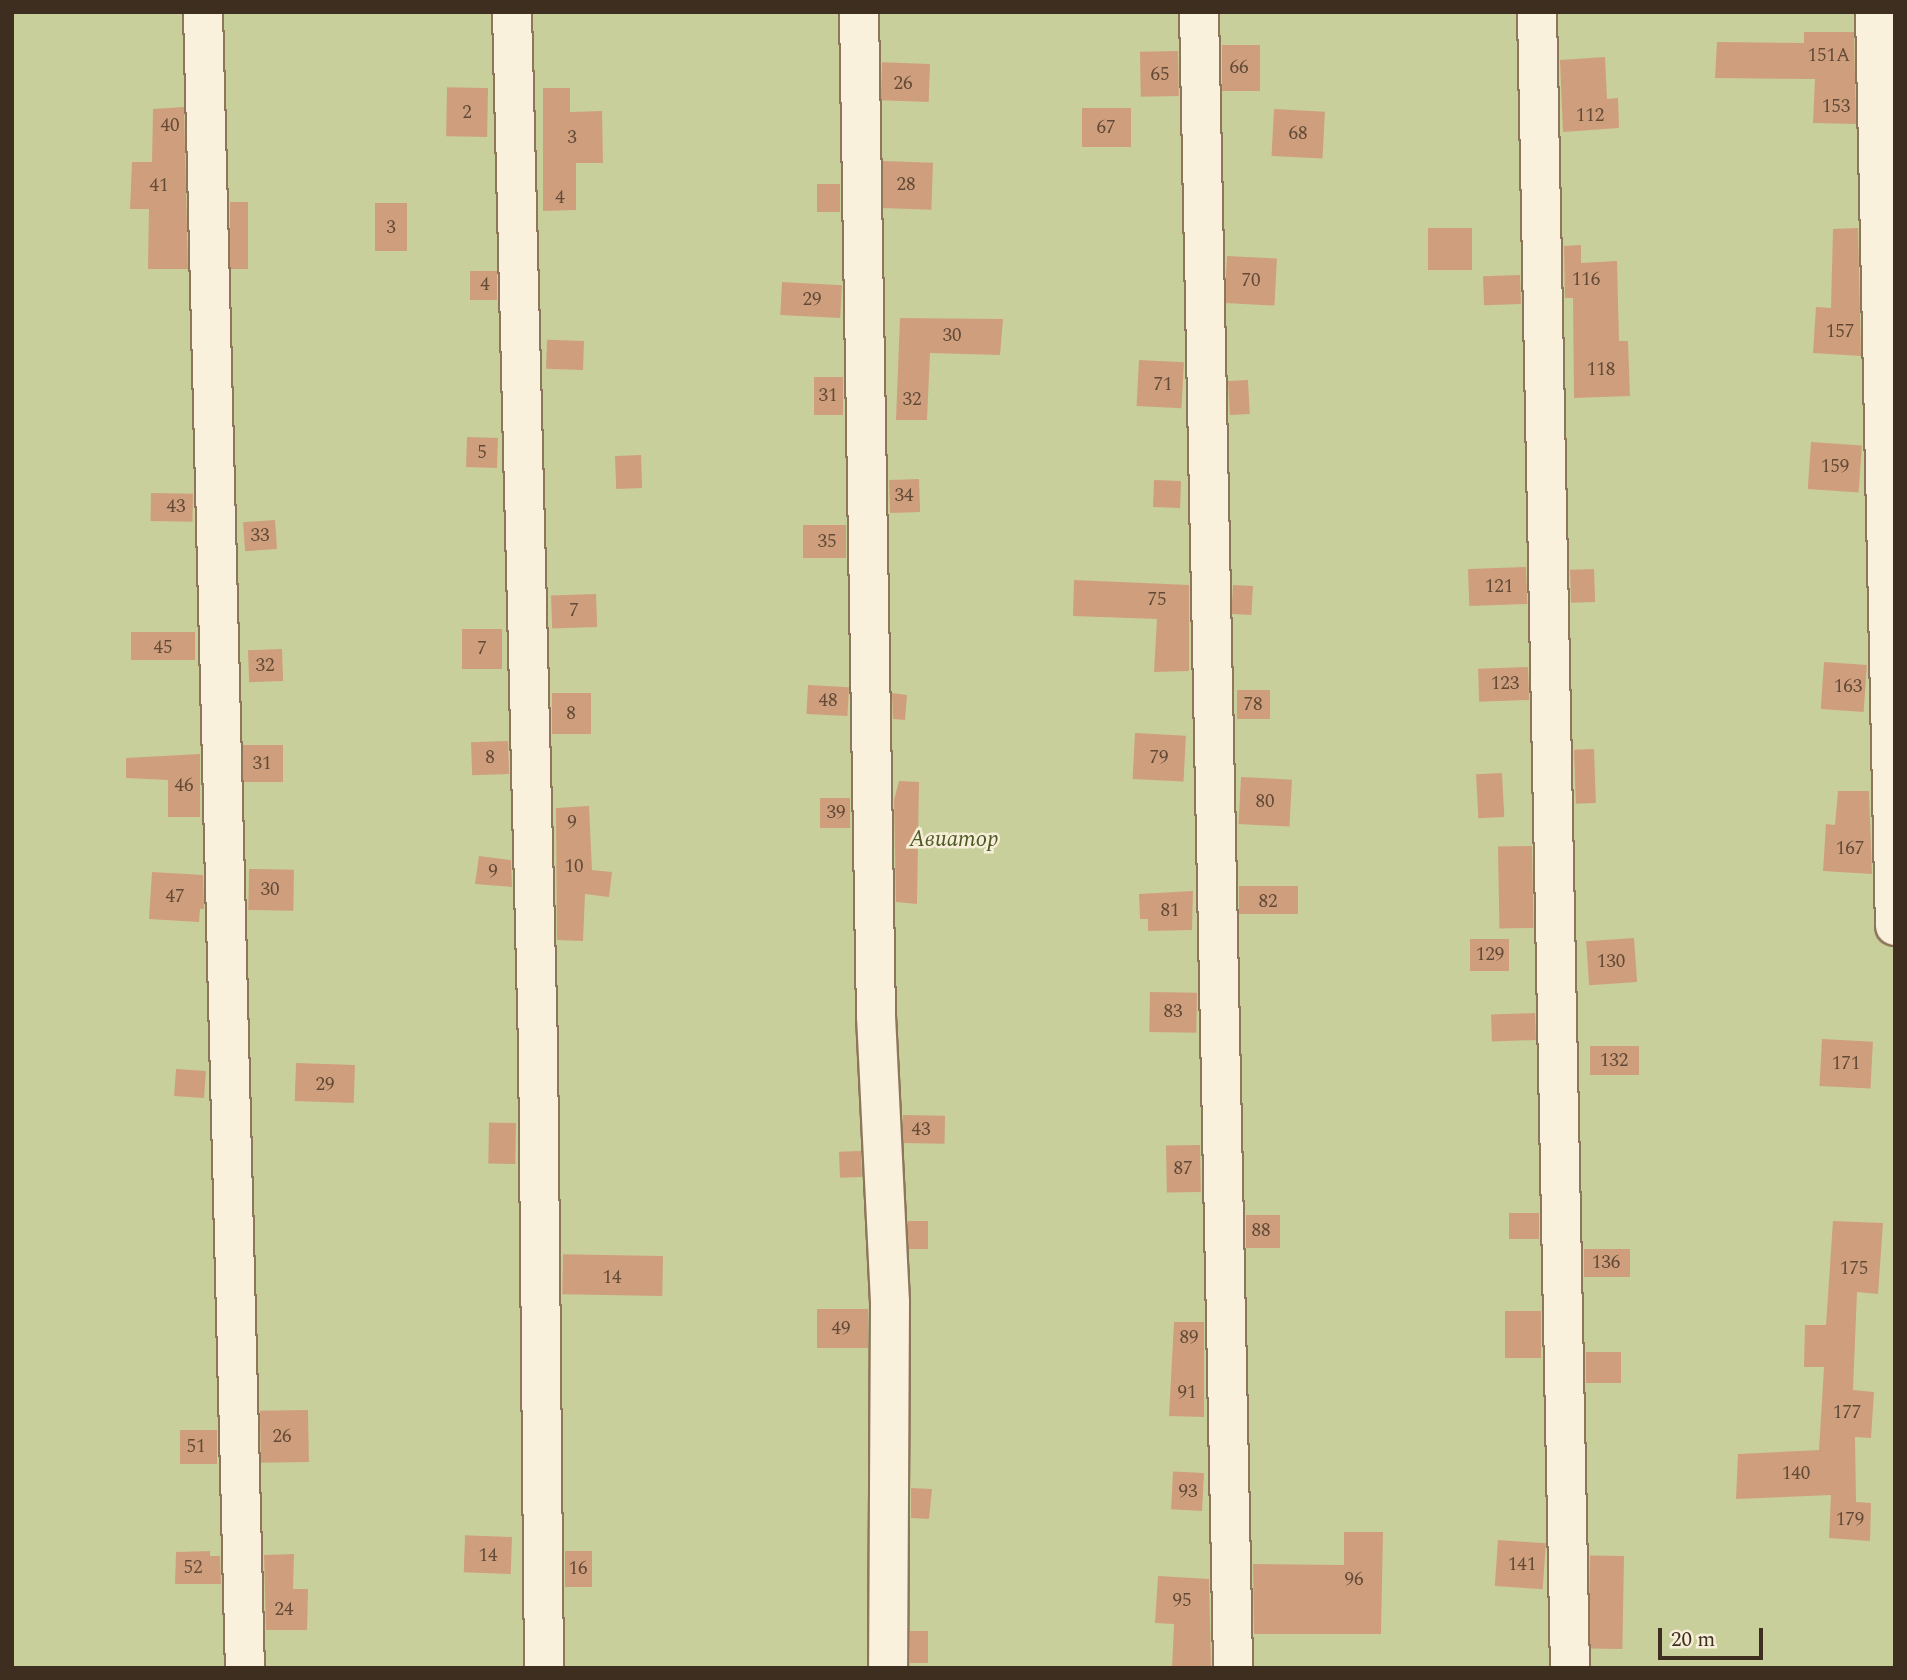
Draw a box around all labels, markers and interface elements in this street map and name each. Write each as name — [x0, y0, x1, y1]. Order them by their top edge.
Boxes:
house number: 151А — [1808, 45, 1850, 67]
house number: 66 — [1230, 57, 1248, 79]
house number: 65 — [1151, 64, 1169, 86]
house number: 26 — [894, 73, 912, 95]
house number: 153 — [1822, 96, 1850, 118]
house number: 2 — [462, 102, 472, 124]
house number: 112 — [1576, 105, 1604, 127]
house number: 40 — [161, 115, 179, 137]
house number: 67 — [1097, 117, 1115, 139]
house number: 68 — [1289, 123, 1307, 145]
house number: 3 — [567, 127, 577, 149]
house number: 28 — [897, 174, 915, 196]
house number: 41 — [150, 175, 168, 197]
house number: 4 — [555, 187, 565, 209]
house number: 3 — [386, 217, 396, 239]
house number: 116 — [1572, 269, 1600, 291]
house number: 70 — [1242, 270, 1260, 292]
house number: 4 — [480, 274, 490, 296]
house number: 29 — [803, 289, 821, 311]
house number: 157 — [1826, 321, 1854, 343]
house number: 30 — [943, 325, 961, 347]
house number: 118 — [1587, 359, 1615, 381]
house number: 71 — [1154, 374, 1172, 396]
house number: 31 — [819, 385, 837, 407]
house number: 32 — [903, 389, 921, 411]
house number: 5 — [477, 442, 487, 464]
house number: 159 — [1821, 456, 1849, 478]
house number: 34 — [895, 485, 913, 507]
house number: 43 — [167, 496, 185, 518]
house number: 33 — [251, 525, 269, 547]
house number: 35 — [818, 531, 836, 553]
house number: 121 — [1485, 576, 1513, 598]
house number: 75 — [1148, 589, 1166, 611]
house number: 7 — [569, 600, 579, 622]
house number: 45 — [154, 637, 172, 659]
house number: 7 — [477, 638, 487, 660]
house number: 32 — [256, 655, 274, 677]
house number: 123 — [1491, 673, 1519, 695]
house number: 163 — [1834, 676, 1862, 698]
house number: 48 — [819, 690, 837, 712]
house number: 78 — [1244, 694, 1262, 716]
house number: 8 — [566, 703, 576, 725]
house number: 8 — [485, 747, 495, 769]
house number: 79 — [1150, 747, 1168, 769]
house number: 31 — [253, 753, 271, 775]
house number: 46 — [175, 775, 193, 797]
house number: 80 — [1256, 791, 1274, 813]
house number: 39 — [827, 802, 845, 824]
house number: 9 — [567, 812, 577, 834]
park label: Авиатор — [909, 826, 999, 854]
house number: 167 — [1836, 838, 1864, 860]
house number: 10 — [565, 856, 583, 878]
house number: 9 — [488, 861, 498, 883]
house number: 30 — [261, 879, 279, 901]
house number: 47 — [166, 886, 184, 908]
house number: 82 — [1259, 891, 1277, 913]
house number: 81 — [1161, 900, 1179, 922]
house number: 129 — [1476, 944, 1504, 966]
house number: 130 — [1597, 951, 1625, 973]
house number: 83 — [1164, 1001, 1182, 1023]
house number: 132 — [1600, 1050, 1628, 1072]
house number: 171 — [1832, 1053, 1860, 1075]
house number: 29 — [316, 1074, 334, 1096]
house number: 43 — [912, 1119, 930, 1141]
house number: 87 — [1174, 1158, 1192, 1180]
house number: 88 — [1252, 1220, 1270, 1242]
house number: 136 — [1592, 1252, 1620, 1274]
house number: 175 — [1840, 1258, 1868, 1280]
house number: 14 — [603, 1267, 621, 1289]
house number: 49 — [832, 1318, 850, 1340]
house number: 89 — [1180, 1327, 1198, 1349]
house number: 91 — [1178, 1382, 1196, 1404]
house number: 177 — [1833, 1402, 1861, 1424]
house number: 26 — [273, 1426, 291, 1448]
house number: 51 — [187, 1436, 205, 1458]
house number: 140 — [1782, 1463, 1810, 1485]
house number: 93 — [1179, 1481, 1197, 1503]
house number: 179 — [1836, 1509, 1864, 1531]
house number: 14 — [479, 1545, 497, 1567]
house number: 141 — [1508, 1554, 1536, 1576]
house number: 52 — [184, 1557, 202, 1579]
house number: 16 — [569, 1558, 587, 1580]
house number: 96 — [1345, 1569, 1363, 1591]
house number: 95 — [1173, 1590, 1191, 1612]
house number: 24 — [275, 1599, 293, 1621]
scale bar — [1662, 1614, 1767, 1658]
text: 20 m — [1671, 1624, 1715, 1656]

